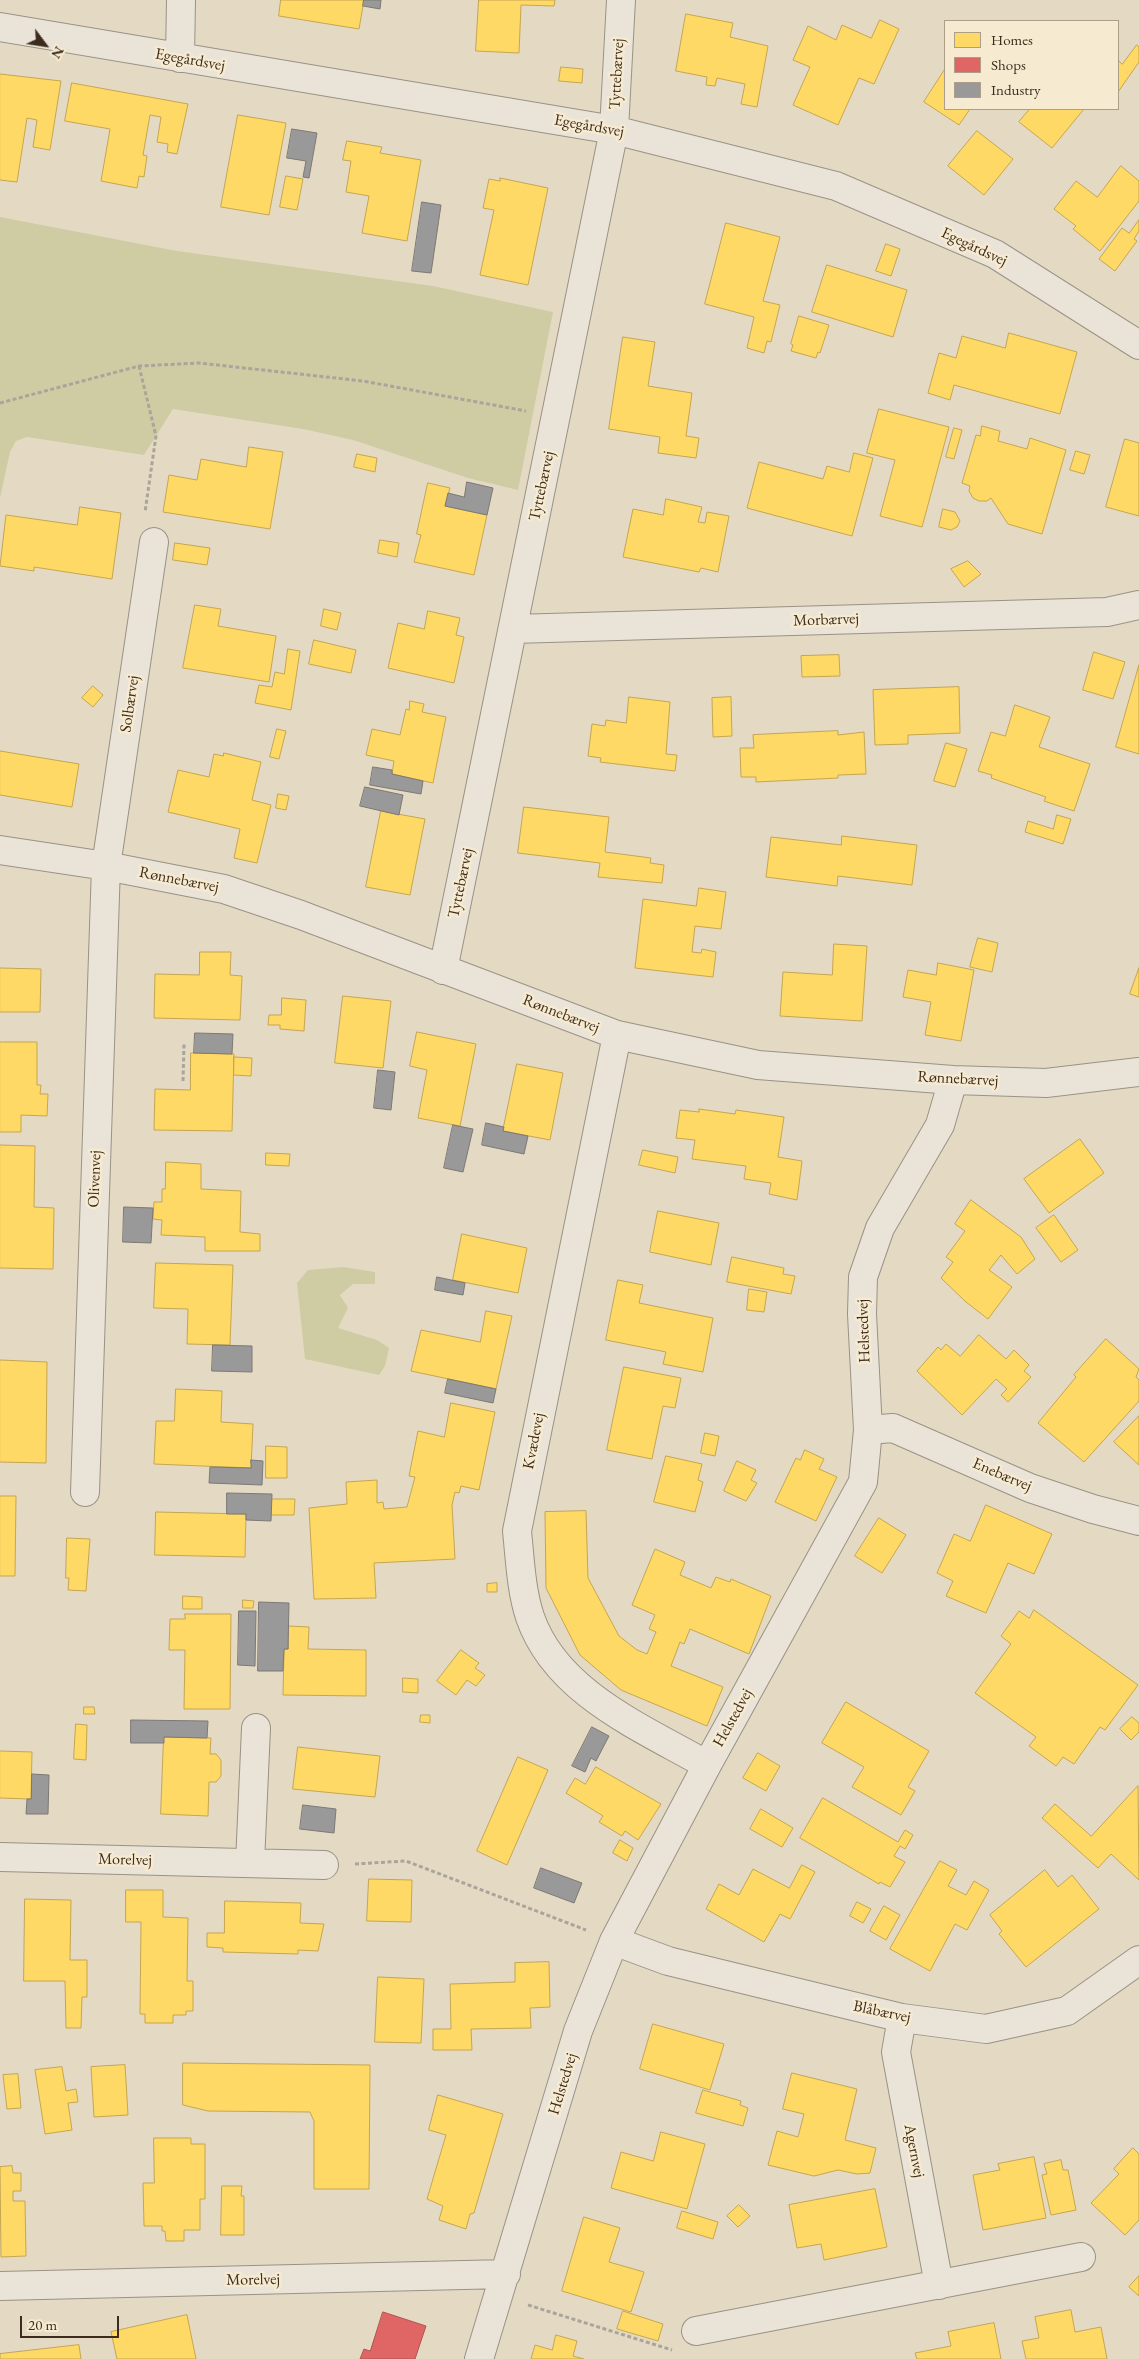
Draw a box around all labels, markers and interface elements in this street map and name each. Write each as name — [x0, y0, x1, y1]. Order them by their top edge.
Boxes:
north arrow — [20, 20, 70, 70]
legend — [944, 20, 1119, 110]
text: Homes — [991, 30, 1033, 49]
street label: Tyttebærvej — [606, 38, 628, 110]
text: N — [47, 43, 68, 62]
street label: Egegårdsvej — [154, 44, 226, 76]
text: Shops — [991, 55, 1026, 74]
text: Industry — [991, 80, 1041, 99]
street label: Egegårdsvej — [553, 110, 625, 142]
street label: Egegårdsvej — [938, 223, 1010, 271]
street label: Tyttebærvej — [525, 449, 559, 523]
street label: Morbærvej — [793, 609, 859, 631]
street label: Solbærvej — [116, 674, 144, 734]
street label: Tyttebærvej — [444, 846, 478, 920]
street label: Rønnebærvej — [137, 863, 221, 897]
street label: Rønnebærvej — [520, 991, 602, 1037]
street label: Rønnebærvej — [917, 1067, 999, 1091]
street label: Olivenvej — [84, 1150, 106, 1208]
street label: Helstedvej — [853, 1299, 875, 1363]
street label: Kvædevej — [519, 1411, 549, 1471]
street label: Enebærvej — [970, 1454, 1034, 1496]
street label: Helstedvej — [709, 1685, 757, 1751]
street label: Morelvej — [98, 1850, 152, 1870]
street label: Blåbærvej — [852, 1997, 912, 2027]
street label: Helstedvej — [544, 2051, 582, 2117]
street label: Agernvej — [899, 2123, 929, 2179]
street label: Morelvej — [226, 2270, 280, 2290]
scale bar — [22, 2306, 121, 2338]
text: 20 m — [28, 2315, 57, 2334]

